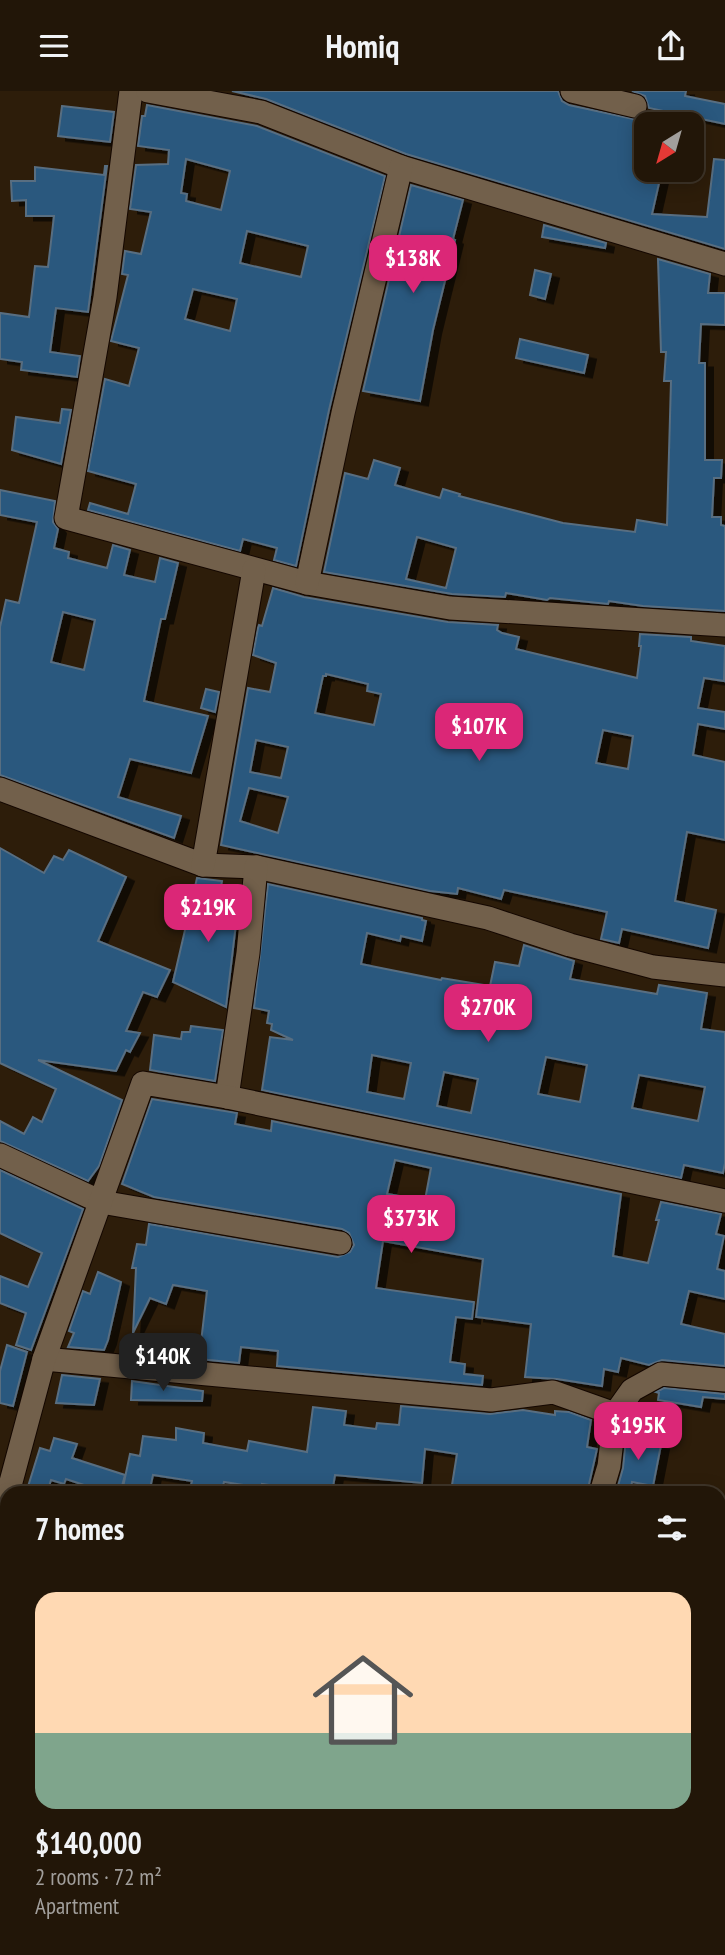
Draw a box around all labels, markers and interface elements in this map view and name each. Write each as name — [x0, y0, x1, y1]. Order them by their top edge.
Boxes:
text: Homiq — [326, 25, 399, 67]
icon: menu — [35, 27, 73, 65]
icon: share — [652, 27, 690, 65]
north arrow — [634, 112, 704, 182]
map controls — [634, 112, 704, 182]
pin: $138K — [364, 235, 462, 295]
text: $138K — [385, 243, 441, 272]
pin: $107K — [430, 703, 528, 763]
text: $107K — [451, 711, 507, 740]
pin: $219K — [159, 885, 257, 944]
text: $219K — [180, 892, 236, 921]
pin: $270K — [439, 985, 537, 1044]
text: $270K — [460, 992, 516, 1021]
pin: $373K — [362, 1195, 460, 1255]
text: $373K — [383, 1203, 439, 1232]
pin: $140K — [114, 1333, 212, 1393]
text: $140K — [135, 1341, 191, 1370]
pin: $195K — [589, 1403, 687, 1462]
text: $195K — [610, 1410, 666, 1439]
text: 7 homes — [35, 1509, 124, 1548]
icon: filters — [653, 1509, 691, 1547]
icon: home — [300, 1637, 426, 1763]
text: $140,000 — [35, 1823, 142, 1862]
text: 2 rooms · 72 m² — [35, 1862, 162, 1891]
text: Apartment — [35, 1891, 119, 1920]

